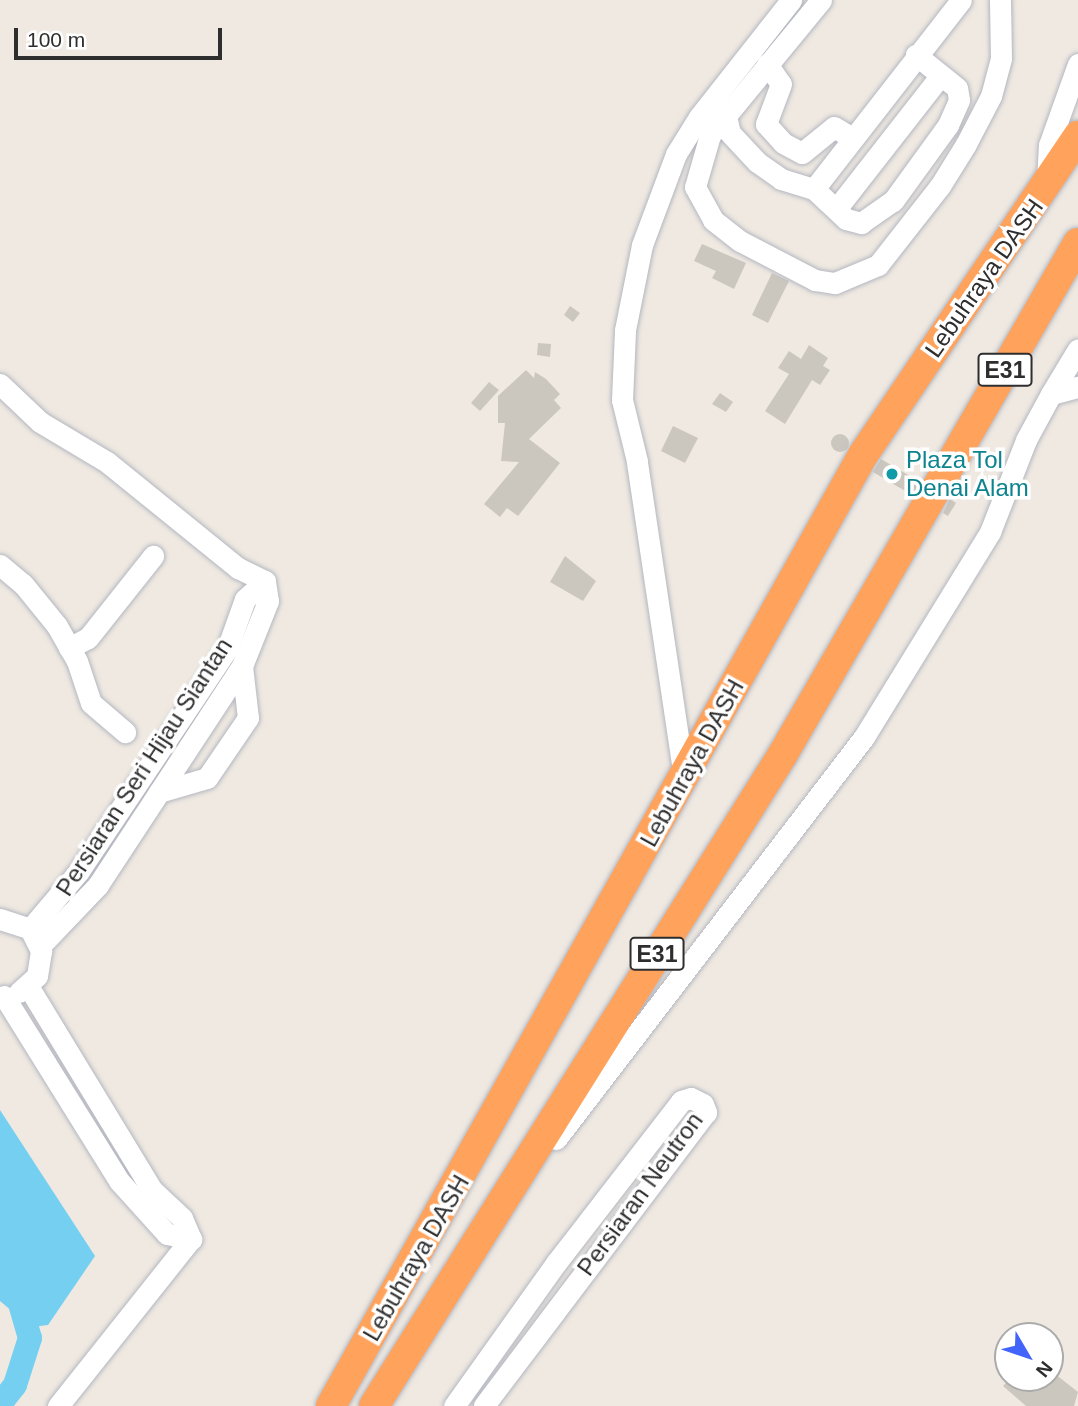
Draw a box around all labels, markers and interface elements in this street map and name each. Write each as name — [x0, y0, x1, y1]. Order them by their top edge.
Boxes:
scale bar — [18, 14, 226, 58]
text: 100 m — [27, 28, 85, 51]
street label: Lebuhraya DASH — [919, 193, 1049, 363]
road number: E31 — [977, 350, 1033, 390]
place label: Plaza Tol Denai Alam — [906, 446, 1030, 502]
marker: Plaza Tol Denai Alam — [884, 466, 900, 482]
street label: Persiaran Seri Hijau Siantan — [50, 633, 238, 901]
street label: Lebuhraya DASH — [634, 674, 750, 852]
road number: E31 — [629, 934, 685, 973]
street label: Persiaran Neutron — [571, 1107, 709, 1281]
street label: Lebuhraya DASH — [357, 1170, 475, 1346]
north arrow — [994, 1322, 1064, 1392]
text: N — [1032, 1357, 1057, 1381]

